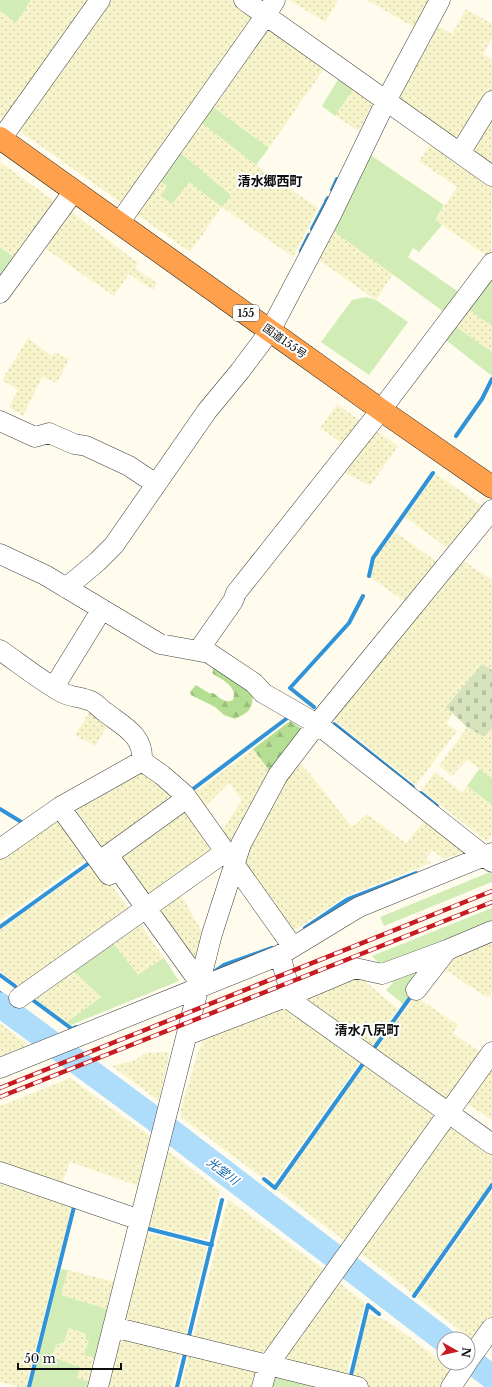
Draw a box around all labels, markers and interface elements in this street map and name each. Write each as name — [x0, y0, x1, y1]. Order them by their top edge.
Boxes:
district label: 清水郷西町 — [237, 173, 303, 190]
road number: 155 — [233, 305, 259, 321]
street label: 国道155号 — [260, 321, 310, 361]
district label: 清水八尻町 — [334, 1022, 400, 1039]
water label: 光堂川 — [204, 1154, 243, 1189]
north arrow — [436, 1331, 476, 1371]
scale bar — [18, 1345, 121, 1371]
text: N — [458, 1346, 474, 1359]
text: 50 m — [24, 1351, 56, 1366]

